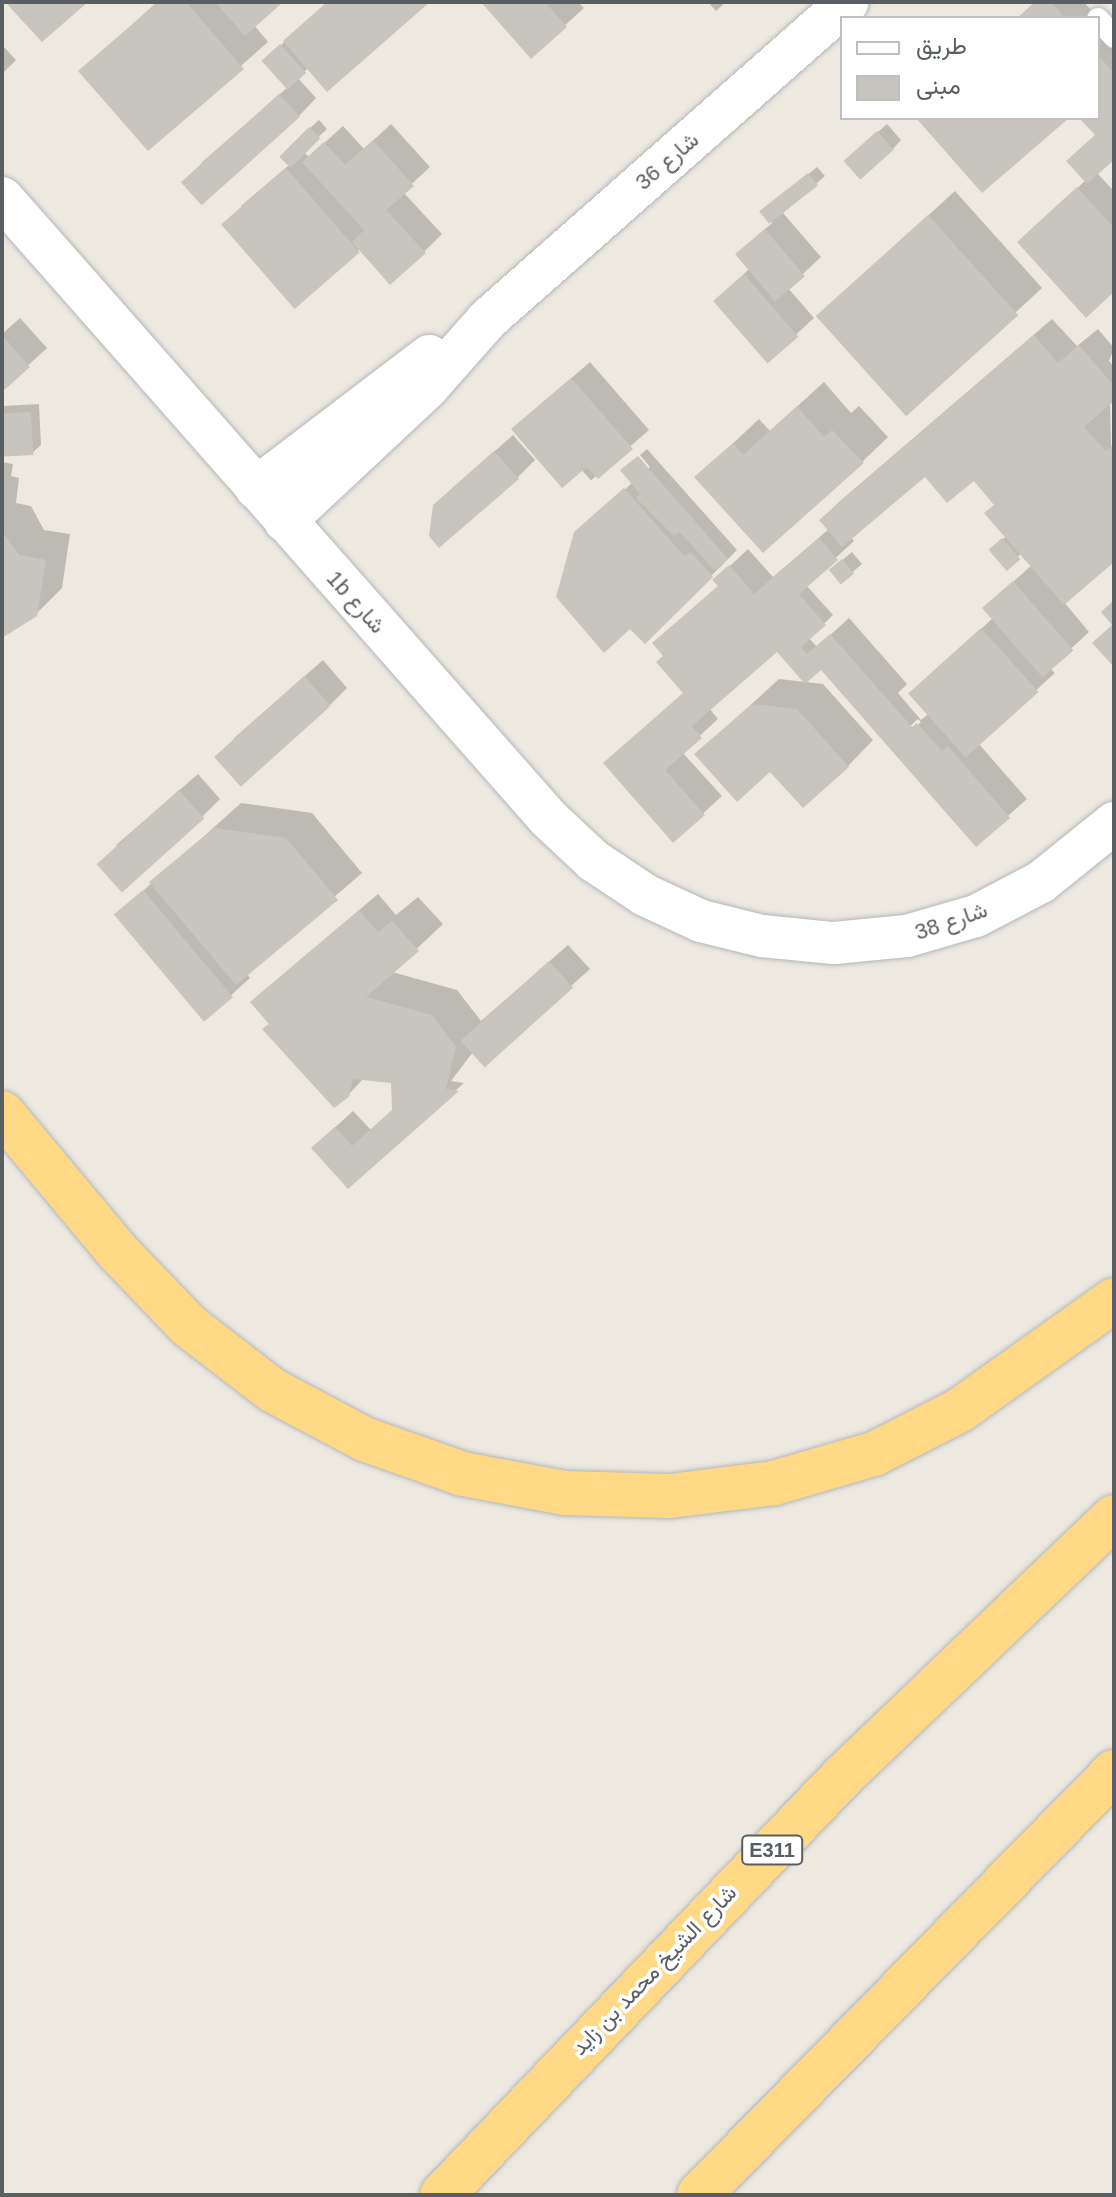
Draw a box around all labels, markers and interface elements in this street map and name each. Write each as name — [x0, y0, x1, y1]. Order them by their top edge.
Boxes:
legend — [840, 16, 1100, 120]
text: طريق — [916, 32, 967, 59]
text: مبنى — [916, 72, 961, 99]
street label: شارع 36 — [630, 126, 704, 196]
street label: 1b شارع — [321, 565, 391, 639]
street label: شارع 38 — [911, 896, 991, 946]
road number: E311 — [740, 1834, 804, 1866]
street label: شارع الشيخ محمد بن زايد — [566, 1880, 742, 2060]

